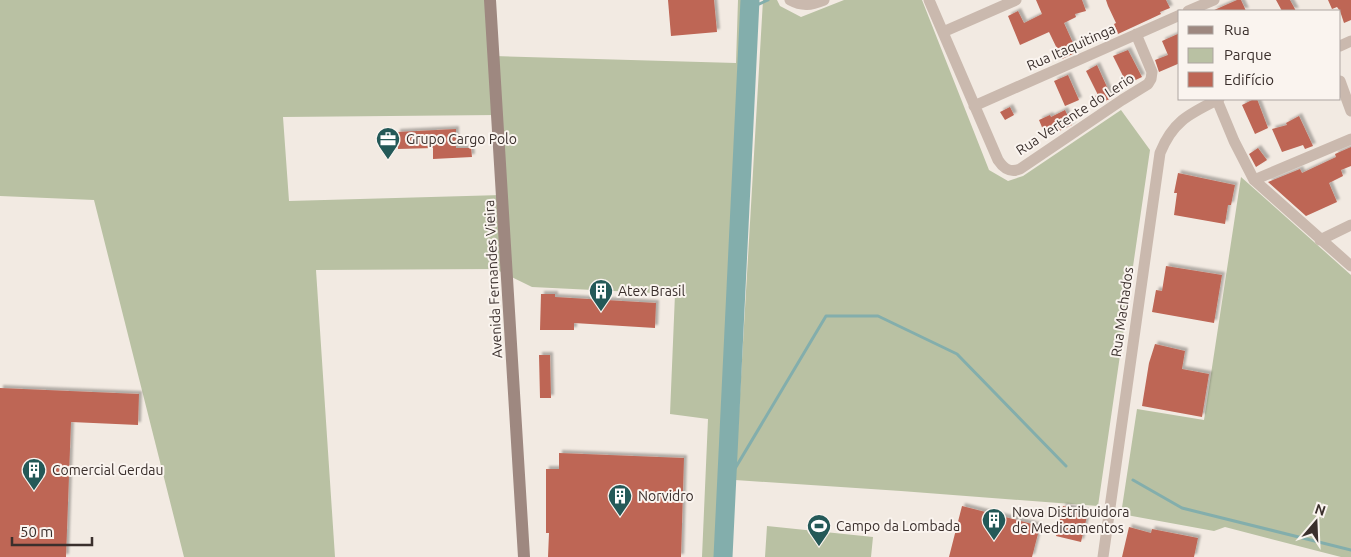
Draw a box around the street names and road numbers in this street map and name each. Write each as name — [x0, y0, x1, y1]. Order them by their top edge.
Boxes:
street label: Rua Itaquitinga — [1024, 20, 1118, 74]
street label: Rua Vertente do Lerio — [1013, 70, 1137, 158]
street label: Avenida Fernandes Vieira — [481, 199, 505, 359]
street label: Rua Machados — [1108, 266, 1136, 358]

